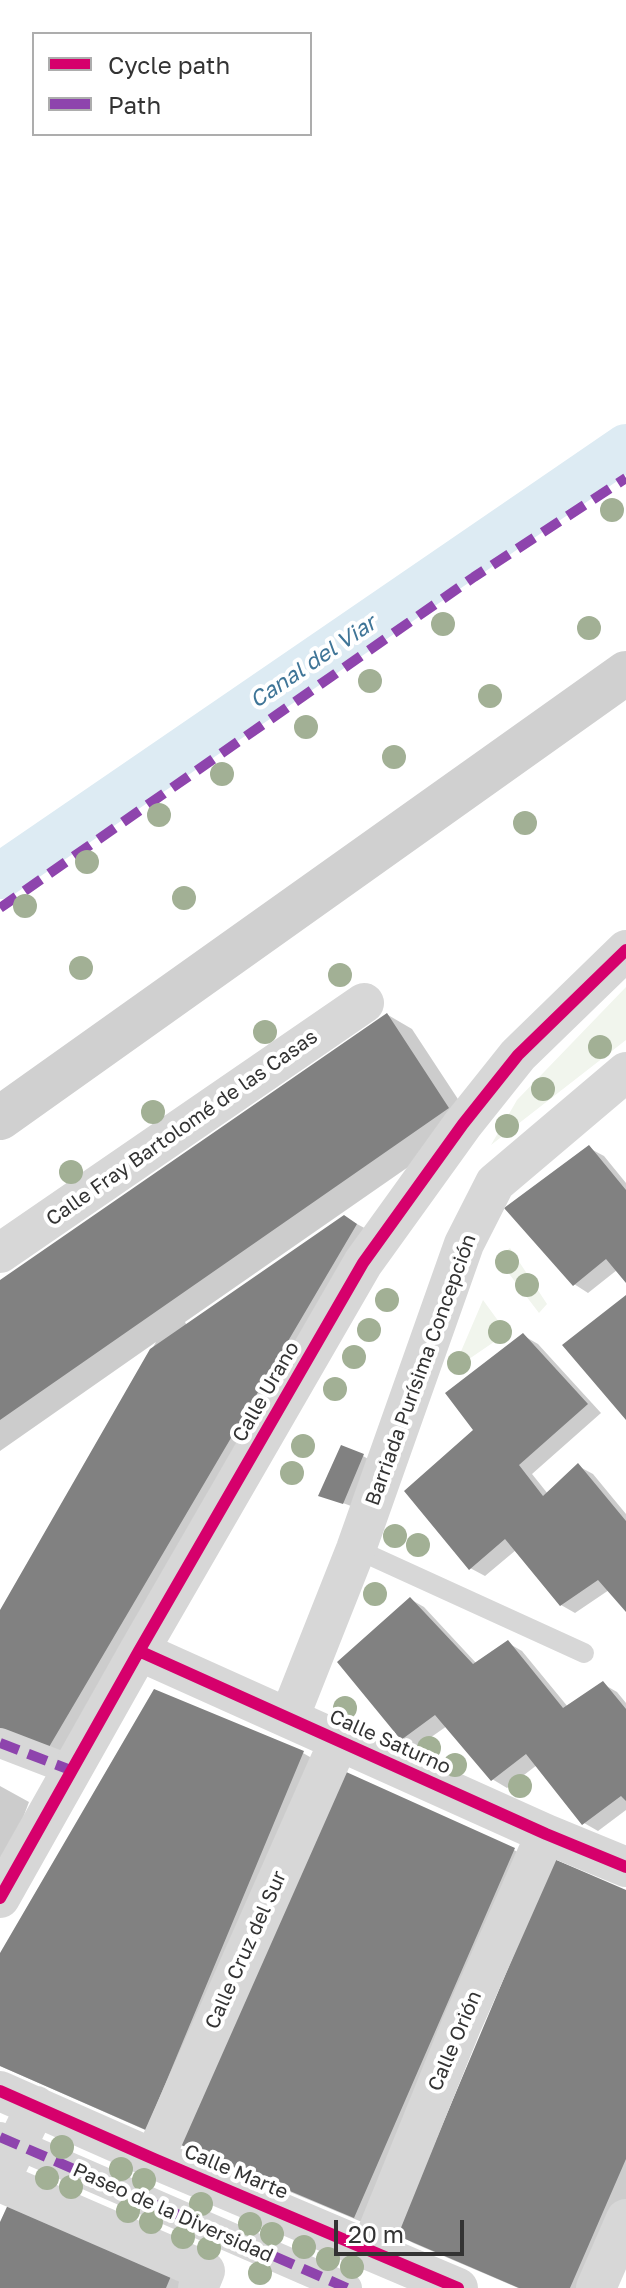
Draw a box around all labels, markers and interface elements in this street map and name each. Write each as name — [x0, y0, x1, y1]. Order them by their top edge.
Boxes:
legend — [32, 32, 312, 136]
text: Cycle path — [108, 50, 230, 79]
text: Path — [108, 90, 161, 119]
water label: Canal del Viar — [245, 610, 381, 714]
street label: Calle Fray Bartolomé de las Casas — [42, 1025, 322, 1231]
street label: Barriada Purísima Concepción — [361, 1231, 481, 1509]
street label: Calle Urano — [228, 1338, 304, 1446]
street label: Calle Saturno — [326, 1705, 454, 1779]
street label: Calle Cruz del Sur — [200, 1867, 292, 2033]
street label: Calle Orión — [423, 1987, 487, 2095]
street label: Calle Marte — [180, 2139, 292, 2205]
street label: Paseo de la Diversidad — [69, 2158, 277, 2268]
scale bar — [338, 2204, 468, 2254]
text: 20 m — [348, 2219, 404, 2248]

